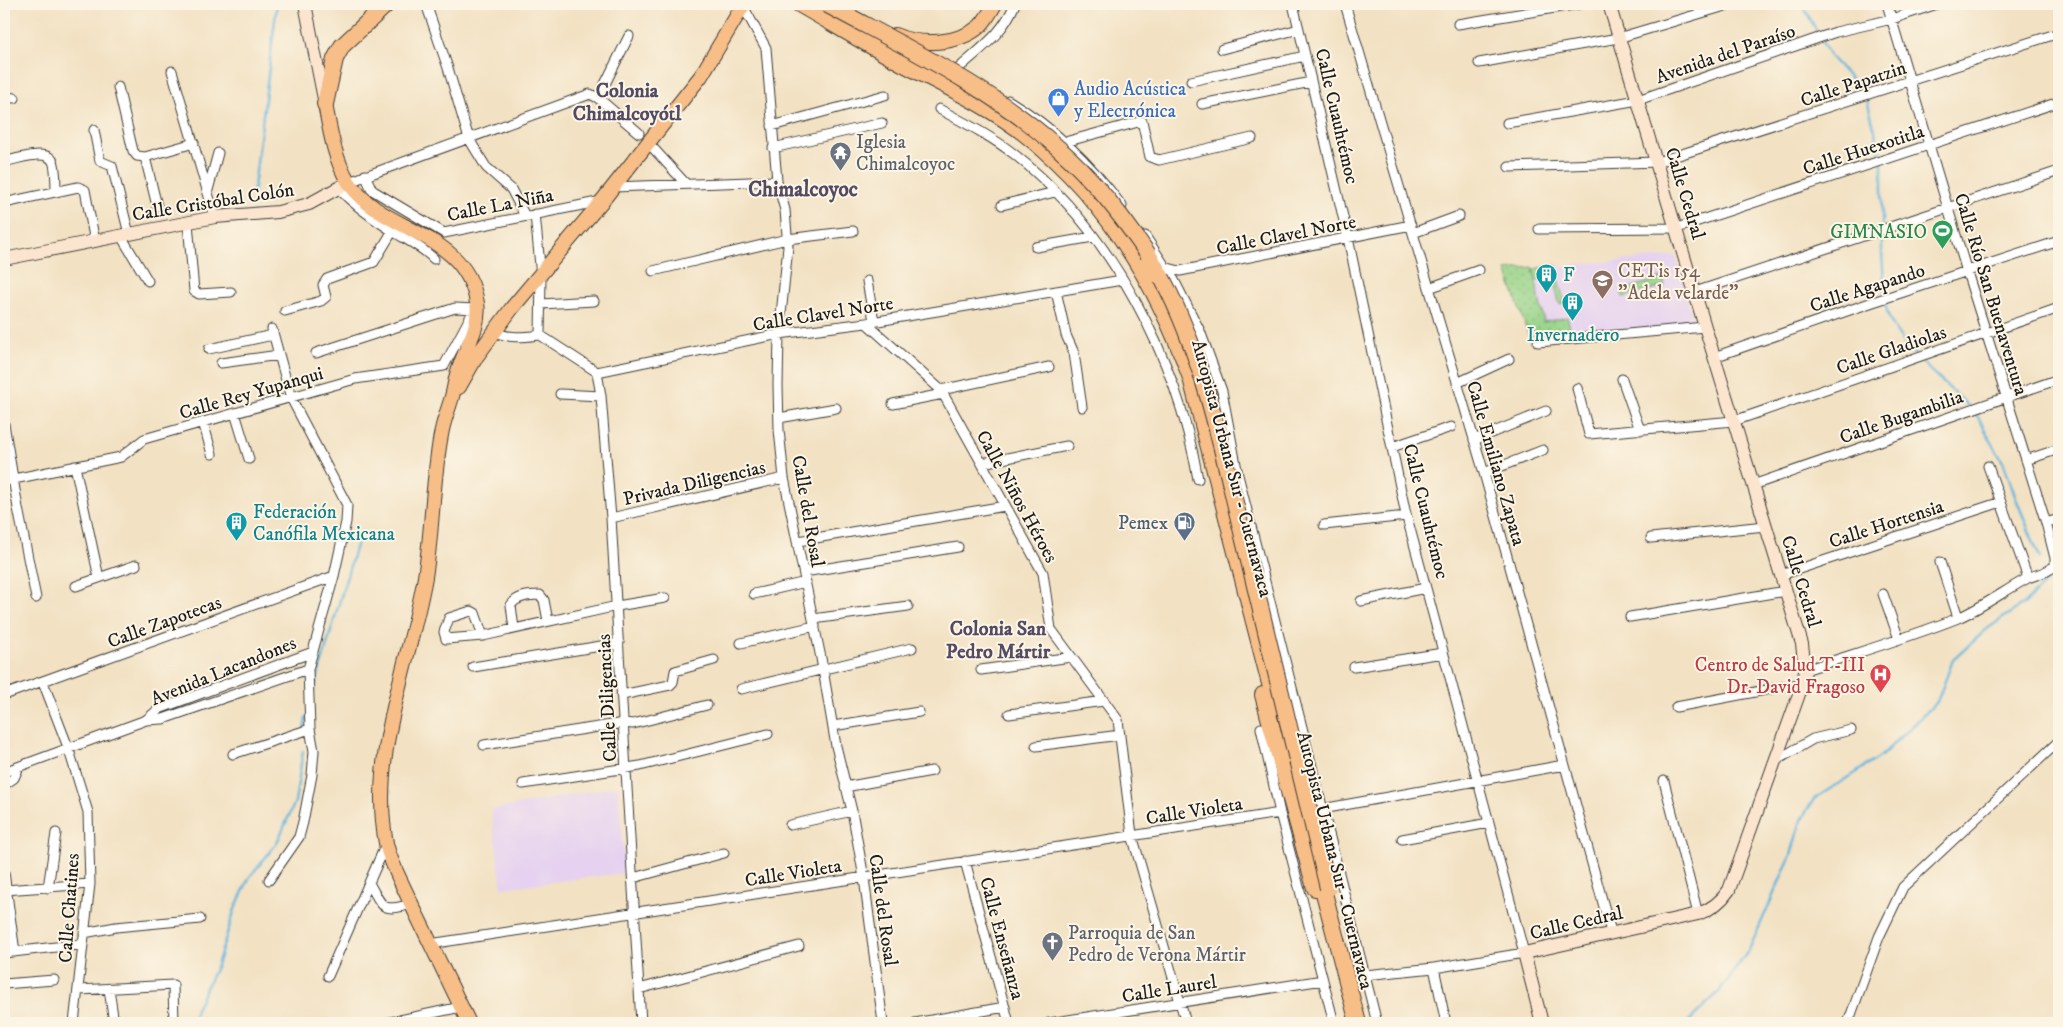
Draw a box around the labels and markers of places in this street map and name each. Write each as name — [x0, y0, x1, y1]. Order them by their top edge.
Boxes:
place label: Audio Acústica y Electrónica — [1074, 78, 1186, 123]
shop icon: Audio Acústica y Electrónica — [1046, 87, 1070, 118]
place label: Iglesia Chimalcoyoc — [856, 131, 955, 176]
temple icon: Iglesia Chimalcoyoc — [828, 140, 852, 171]
sports icon: GIMNASIO — [1931, 219, 1955, 250]
place label: GIMNASIO — [1830, 221, 1927, 244]
place label: CETis 154 "Adela velarde" — [1618, 260, 1738, 305]
building icon: F — [1535, 262, 1559, 293]
place label: F — [1563, 264, 1575, 287]
school or university icon: CETis 154 "Adela velarde" — [1590, 269, 1614, 300]
building icon: Invernadero — [1561, 291, 1585, 322]
place label: Invernadero — [1527, 324, 1619, 347]
place label: Federación Canófila Mexicana — [253, 501, 395, 546]
building icon: Federación Canófila Mexicana — [225, 510, 249, 541]
fuel station icon: Pemex — [1172, 510, 1196, 541]
place label: Pemex — [1118, 512, 1169, 535]
place label: Centro de Salud T-III Dr. David Fragoso — [1695, 654, 1865, 699]
hospital icon: Centro de Salud T-III Dr. David Fragoso — [1869, 663, 1893, 694]
place label: Parroquia de San Pedro de Verona Mártir — [1068, 922, 1246, 967]
church icon: Parroquia de San Pedro de Verona Mártir — [1040, 931, 1064, 962]

